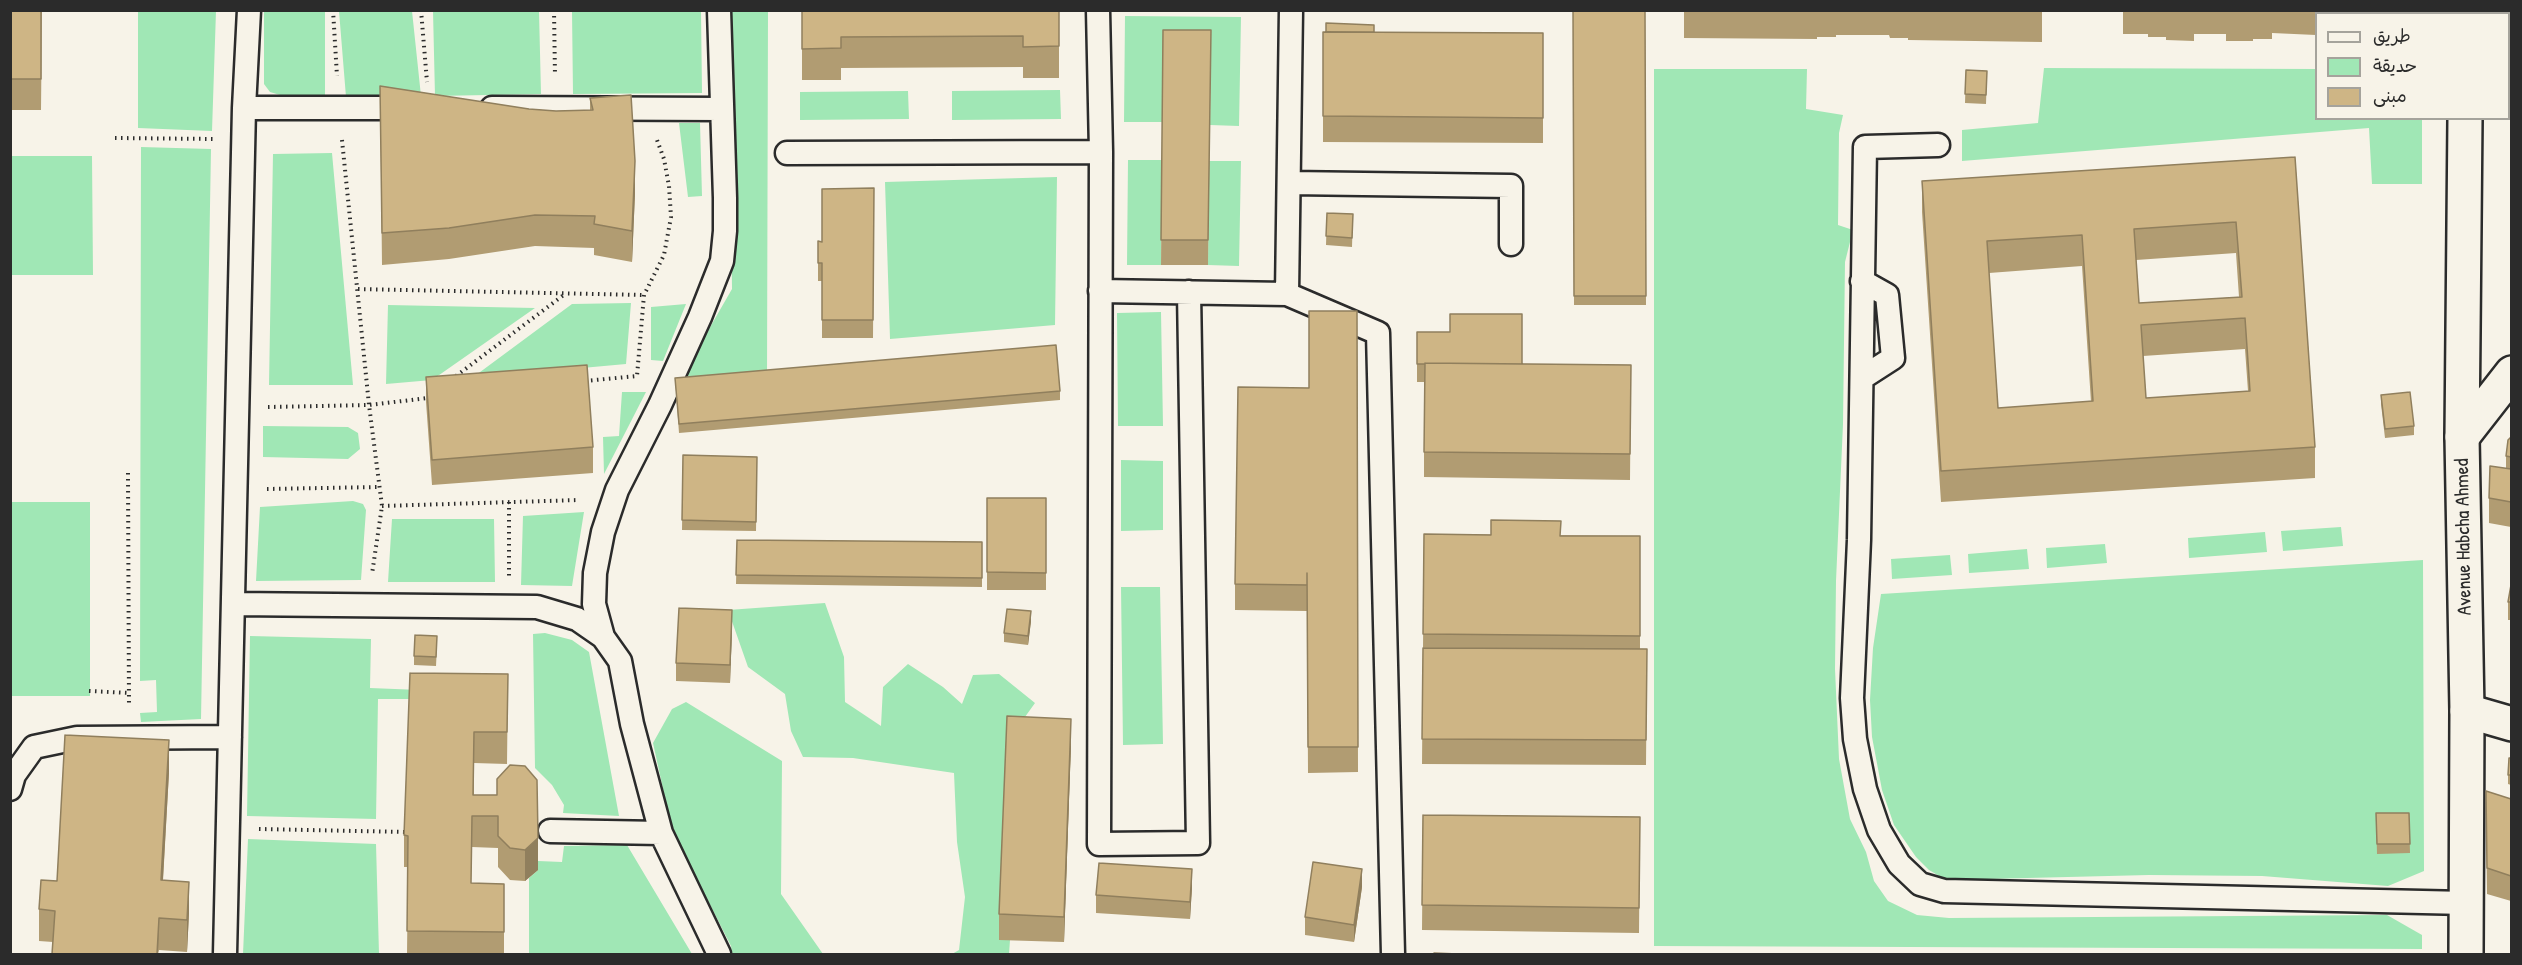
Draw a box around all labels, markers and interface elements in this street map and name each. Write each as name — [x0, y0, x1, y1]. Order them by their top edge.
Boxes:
legend — [2315, 12, 2510, 120]
text: طريق — [2373, 23, 2411, 48]
text: حديقة — [2373, 53, 2417, 78]
text: مبنى — [2373, 83, 2407, 108]
street label: Avenue Habcha Ahmed — [2451, 458, 2477, 616]

